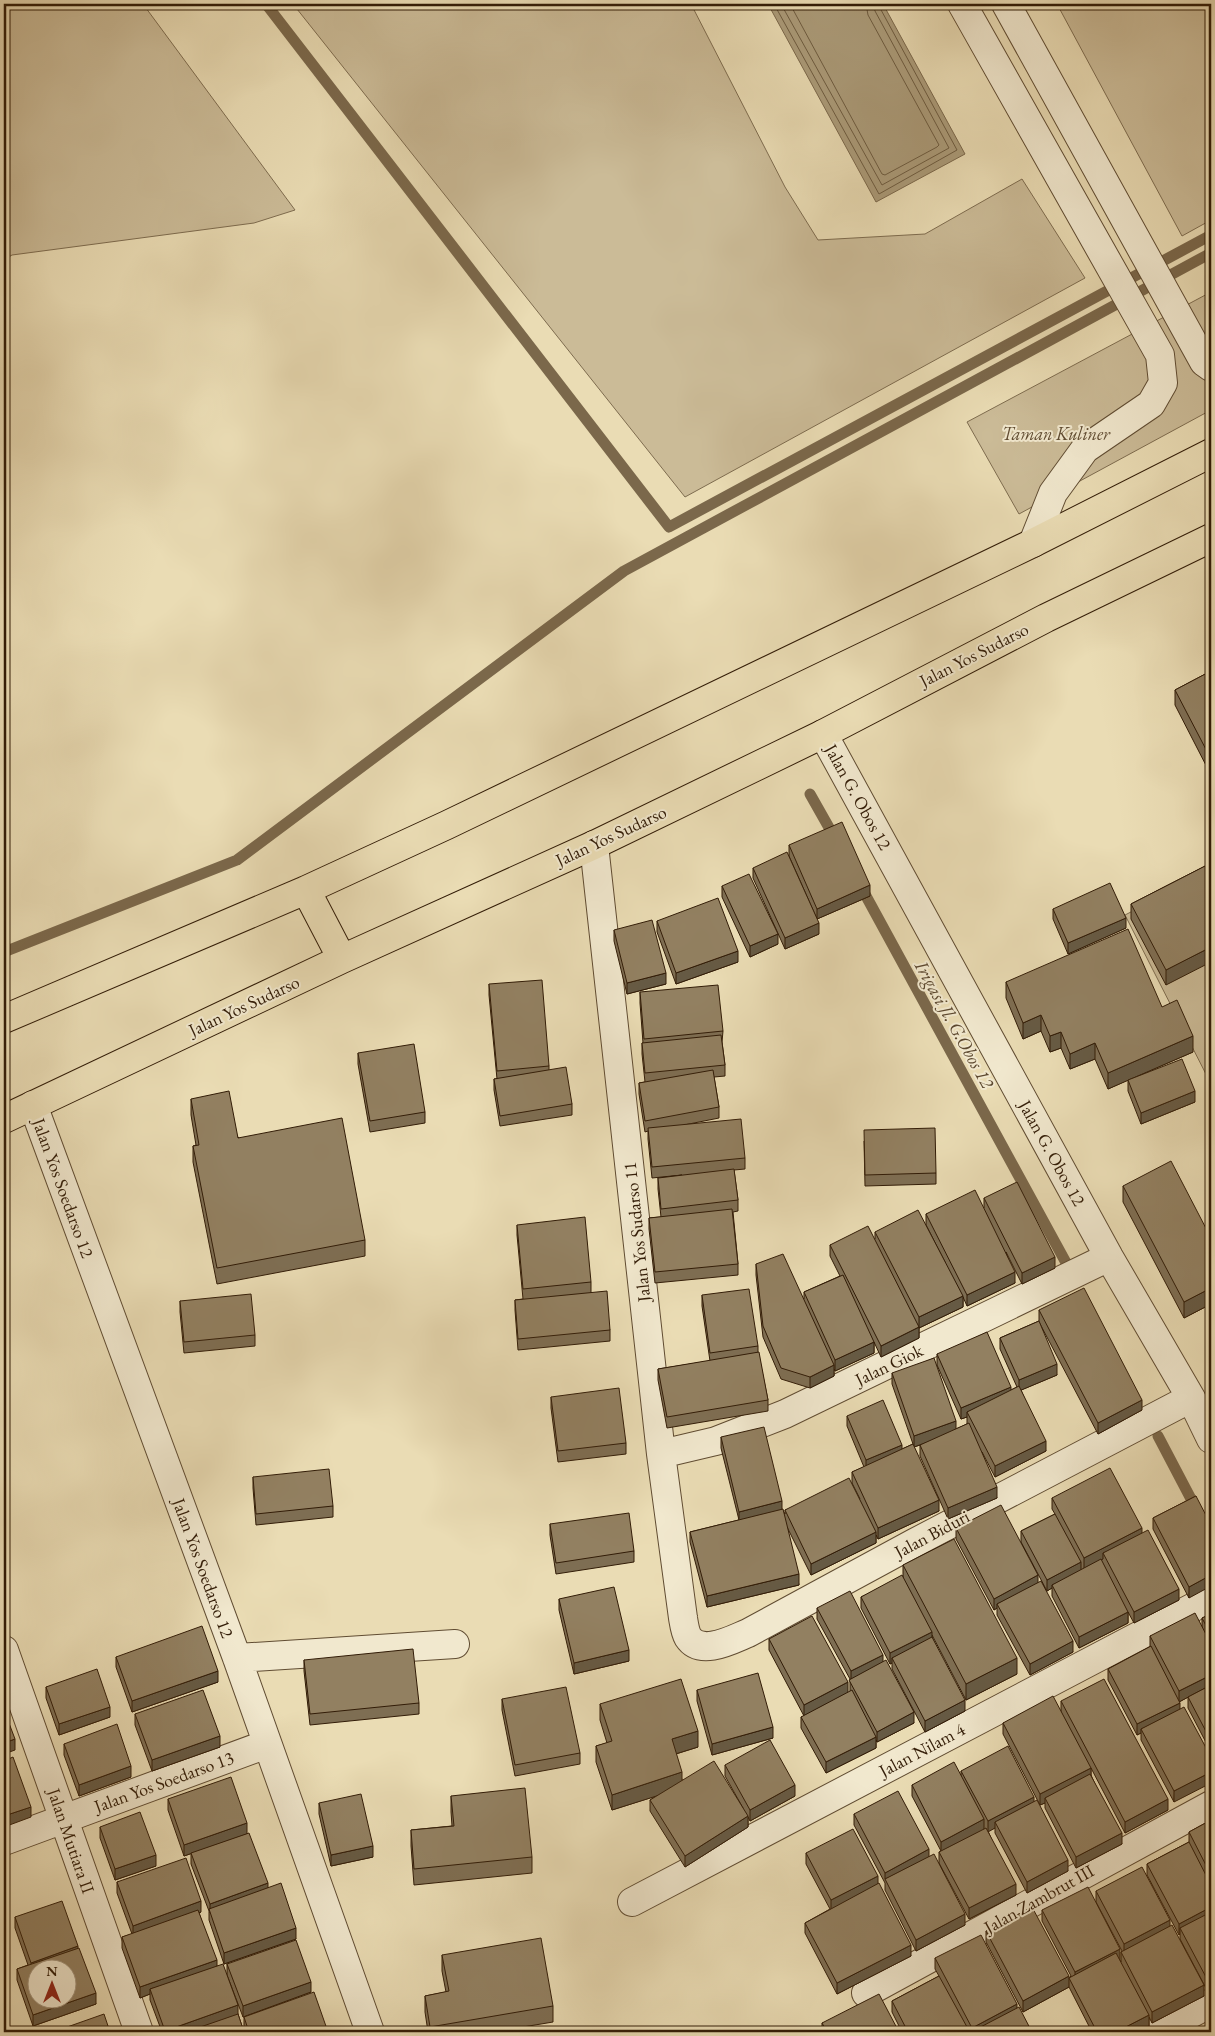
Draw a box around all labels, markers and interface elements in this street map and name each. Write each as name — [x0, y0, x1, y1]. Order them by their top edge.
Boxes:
park label: Taman Kuliner — [1002, 422, 1111, 445]
street label: Jalan Yos Sudarso — [913, 617, 1032, 693]
street label: Jalan G. Obos 12 — [819, 738, 897, 854]
street label: Jalan Yos Sudarso — [550, 800, 670, 872]
water label: Irigasi Jl. G.Obos 12 — [909, 955, 1000, 1093]
street label: Jalan Yos Sudarso — [183, 970, 303, 1042]
street label: Jalan G. Obos 12 — [1013, 1094, 1091, 1210]
street label: Jalan Yos Soedarso 12 — [27, 1113, 100, 1261]
street label: Jalan Yos Sudarso 11 — [618, 1161, 655, 1305]
street label: Jalan Giok — [849, 1338, 927, 1392]
street label: Jalan Yos Soedarso 12 — [167, 1493, 240, 1641]
street label: Jalan Biduri — [888, 1504, 974, 1564]
street label: Jalan Nilam 4 — [873, 1717, 969, 1783]
street label: Jalan Yos Soedarso 13 — [89, 1746, 237, 1818]
street label: Jalan Mutiara II — [42, 1783, 100, 1897]
street label: Jalan Zambrut III — [978, 1859, 1098, 1939]
north arrow — [28, 1958, 78, 2008]
text: N — [46, 1962, 58, 1980]

